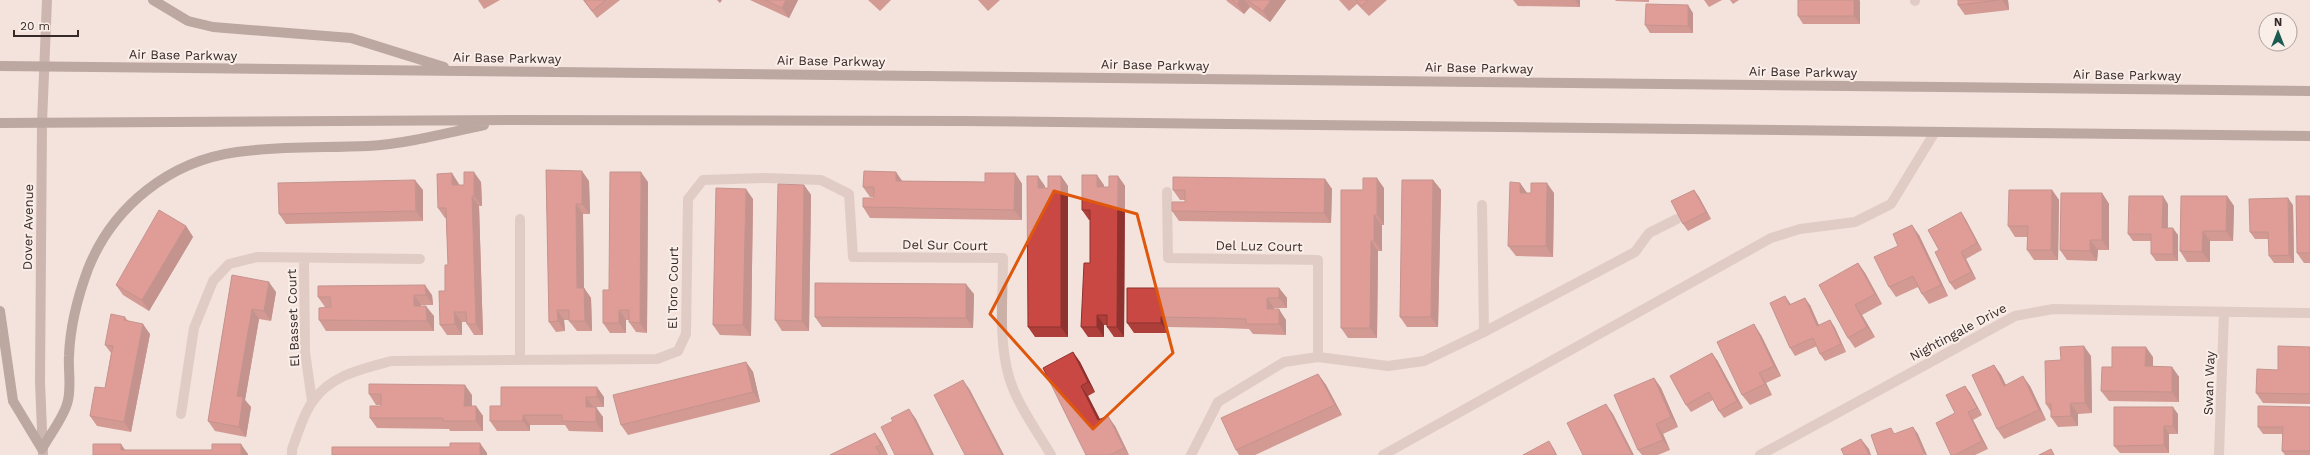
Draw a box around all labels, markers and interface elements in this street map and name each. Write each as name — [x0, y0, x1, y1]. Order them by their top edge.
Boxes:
scale bar — [14, 12, 78, 38]
north arrow — [2258, 12, 2298, 52]
text: N — [2274, 16, 2282, 29]
text: 20 m — [20, 19, 50, 33]
street label: Air Base Parkway — [129, 47, 238, 63]
street label: Air Base Parkway — [453, 50, 562, 66]
street label: Air Base Parkway — [777, 53, 886, 69]
street label: Air Base Parkway — [1101, 57, 1210, 73]
street label: Air Base Parkway — [1425, 60, 1534, 76]
street label: Air Base Parkway — [1749, 64, 1858, 80]
street label: Air Base Parkway — [2073, 67, 2182, 83]
street label: Dover Avenue — [20, 184, 36, 270]
street label: Del Sur Court — [902, 237, 988, 253]
street label: Del Luz Court — [1215, 238, 1303, 254]
street label: El Toro Court — [665, 246, 681, 329]
street label: El Basset Court — [284, 268, 302, 367]
street label: Nightingale Drive — [1907, 300, 2009, 364]
street label: Swan Way — [2200, 350, 2218, 415]

